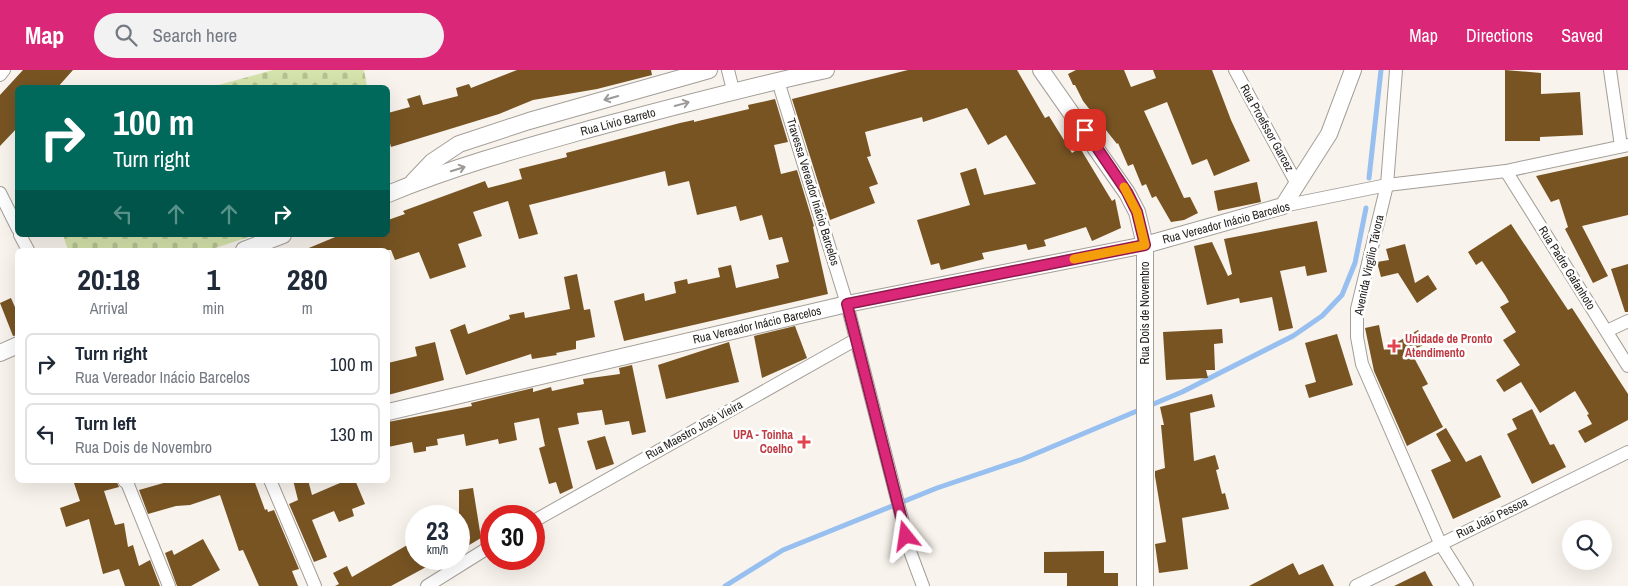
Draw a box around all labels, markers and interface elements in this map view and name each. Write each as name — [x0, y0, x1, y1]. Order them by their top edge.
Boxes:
search box — [94, 13, 444, 58]
text: Map — [25, 19, 64, 51]
icon: search — [112, 21, 140, 49]
text: Search here — [152, 22, 237, 48]
text: Map — [1409, 23, 1438, 48]
text: Directions — [1466, 23, 1533, 48]
text: Saved — [1561, 23, 1603, 48]
street label: Rua Proefssor Garcez — [1236, 82, 1298, 175]
one-way arrow — [604, 93, 620, 103]
text: 100 m — [113, 99, 194, 146]
one-way arrow — [673, 99, 689, 109]
street label: Rua Lívio Barreto — [579, 104, 657, 140]
icon: right — [30, 105, 95, 170]
pin — [1064, 109, 1106, 151]
street label: Travessa Vereador Inácio Barcelos — [783, 116, 843, 268]
icon: arrive — [1071, 116, 1099, 144]
text: Turn right — [113, 144, 190, 174]
one-way arrow — [450, 163, 466, 173]
street label: Rua Vereador Inácio Barcelos — [1161, 198, 1292, 248]
icon: left — [109, 200, 137, 228]
icon: ahead — [162, 200, 190, 228]
icon: ahead — [215, 200, 243, 228]
icon: right — [268, 200, 296, 228]
street label: Avenida Virgílio Távora — [1350, 213, 1388, 318]
street label: Rua Padre Gafanhoto — [1535, 223, 1599, 313]
text: 20:18 — [77, 259, 140, 299]
text: 1 — [207, 259, 220, 299]
text: 280 — [287, 259, 328, 299]
street label: Rua Dois de Novembro — [1137, 262, 1153, 364]
text: Arrival — [90, 297, 128, 319]
text: min — [202, 297, 224, 319]
text: m — [302, 297, 313, 319]
street label: Rua Vereador Inácio Barcelos — [691, 302, 823, 348]
place label: Unidade de Pronto Atendimento — [1405, 331, 1492, 361]
marker: Unidade de Pronto Atendimento — [1387, 339, 1401, 353]
text: Turn right — [75, 340, 147, 366]
icon: right — [32, 350, 60, 378]
text: 100 m — [330, 351, 373, 377]
text: Rua Vereador Inácio Barcelos — [75, 366, 250, 388]
street label: Rua Maestro José Vieira — [643, 396, 746, 463]
text: Turn left — [75, 410, 136, 436]
icon: left — [32, 420, 60, 448]
text: 130 m — [330, 421, 373, 447]
place label: UPA - Toinha Coelho — [733, 427, 794, 457]
marker: UPA - Toinha Coelho — [797, 435, 811, 449]
text: Rua Dois de Novembro — [75, 436, 212, 458]
street label: Rua João Pessoa — [1454, 494, 1531, 542]
speed limit sign: 30 — [480, 505, 545, 570]
position arrow — [879, 509, 931, 561]
text: 23 — [426, 514, 449, 548]
map controls — [1562, 520, 1612, 570]
button: search — [1562, 520, 1612, 570]
text: km/h — [427, 542, 448, 558]

